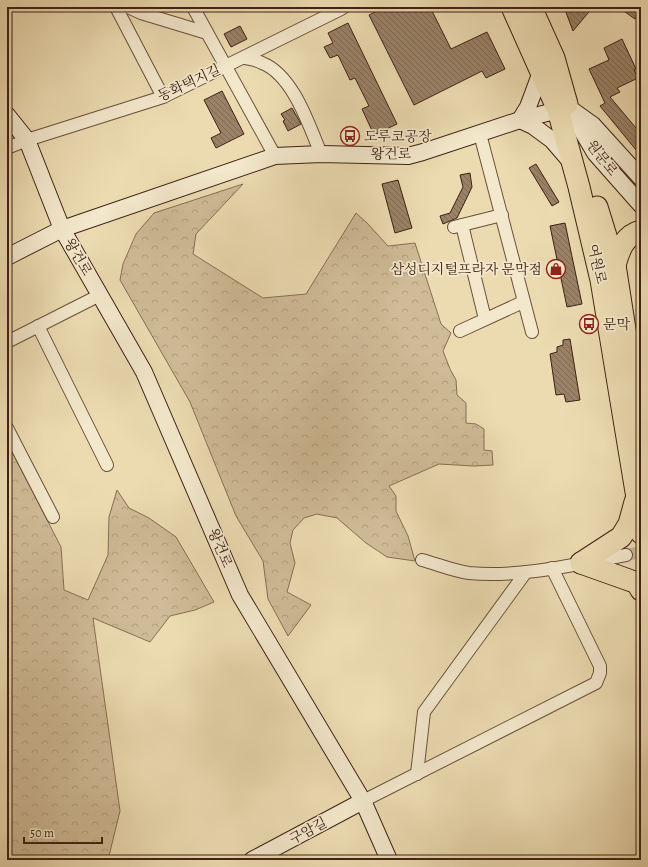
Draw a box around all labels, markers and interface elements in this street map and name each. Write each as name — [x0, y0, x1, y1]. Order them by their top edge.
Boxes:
street label: 동화택지길 — [154, 60, 224, 106]
bus stop icon: 도루코공장 — [339, 125, 361, 147]
place label: 도루코공장 — [364, 127, 432, 146]
street label: 원문로 — [582, 136, 622, 180]
street label: 왕건로 — [371, 144, 412, 164]
street label: 왕건로 — [60, 235, 97, 280]
street label: 여원로 — [583, 242, 611, 286]
shop icon: 삼성디지털프라자 문막점 — [545, 258, 567, 280]
place label: 삼성디지털프라자 문막점 — [390, 260, 542, 279]
bus stop icon: 문막 — [578, 313, 600, 335]
place label: 문막 — [603, 315, 631, 334]
street label: 왕건로 — [203, 526, 237, 571]
street label: 구암길 — [286, 813, 330, 849]
scale bar — [24, 819, 102, 845]
text: 50 m — [30, 825, 54, 841]

